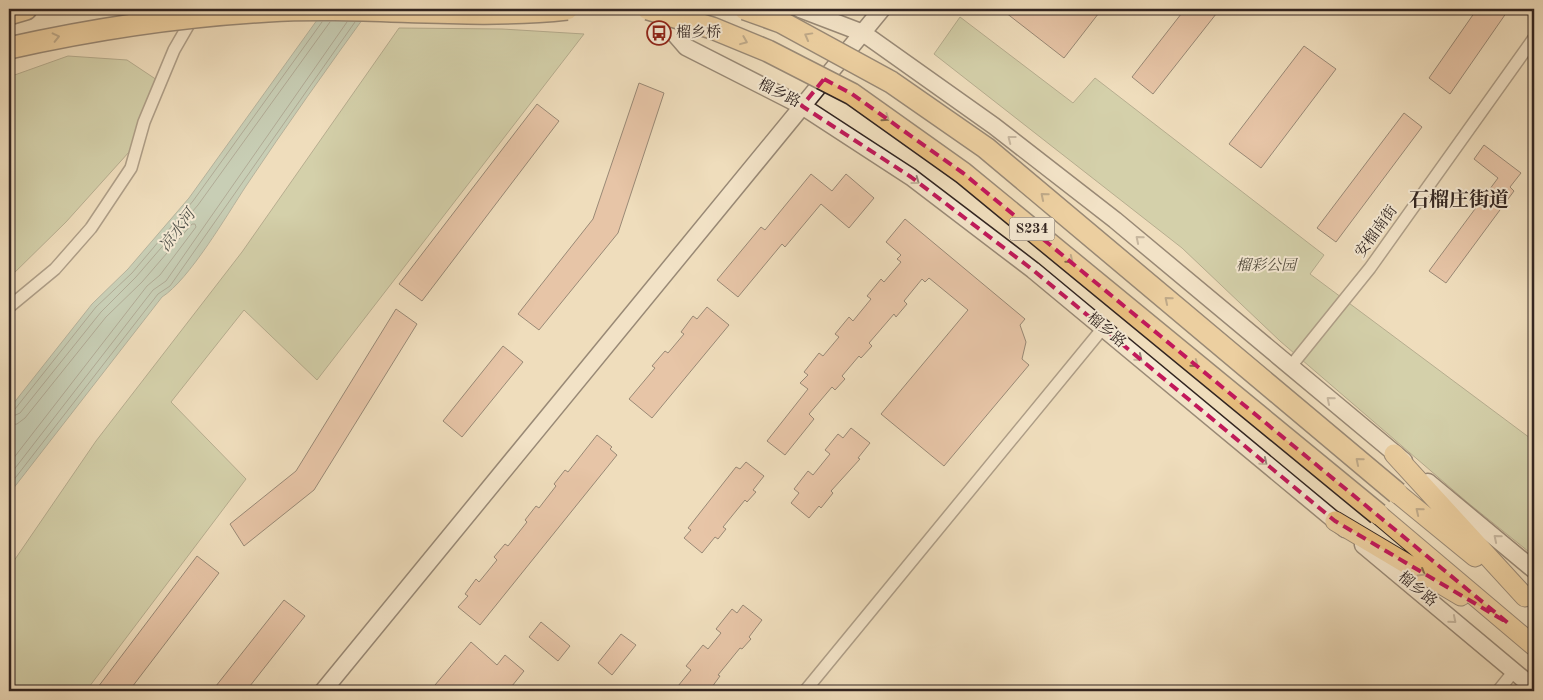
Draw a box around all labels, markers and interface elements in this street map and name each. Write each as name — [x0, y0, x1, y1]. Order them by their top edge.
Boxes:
bus stop icon: 榴乡桥 — [646, 20, 672, 46]
place label: 榴乡桥 — [676, 24, 721, 41]
one-way arrow — [52, 33, 61, 43]
one-way arrow — [805, 33, 814, 43]
one-way arrow — [739, 34, 748, 45]
street label: 榴乡路 — [756, 75, 803, 111]
one-way arrow — [880, 112, 890, 121]
one-way arrow — [1007, 136, 1017, 145]
one-way arrow — [910, 175, 919, 183]
district label: 石榴庄街道 — [1409, 188, 1509, 211]
one-way arrow — [1040, 193, 1049, 202]
street label: 安榴南街 — [1352, 202, 1401, 261]
water label: 凉水河 — [156, 203, 201, 255]
road number: S234 — [1010, 218, 1054, 240]
one-way arrow — [1135, 236, 1144, 245]
one-way arrow — [1064, 255, 1073, 264]
park label: 榴彩公园 — [1236, 257, 1298, 274]
one-way arrow — [1165, 298, 1174, 306]
street label: 榴乡路 — [1084, 309, 1129, 351]
one-way arrow — [1133, 352, 1142, 361]
one-way arrow — [1190, 358, 1199, 367]
one-way arrow — [1327, 396, 1336, 405]
one-way arrow — [1258, 456, 1267, 465]
one-way arrow — [1356, 458, 1365, 467]
one-way arrow — [1416, 508, 1425, 516]
one-way arrow — [1493, 535, 1502, 544]
one-way arrow — [1417, 566, 1426, 576]
street label: 榴乡路 — [1395, 568, 1440, 610]
one-way arrow — [1447, 614, 1456, 623]

